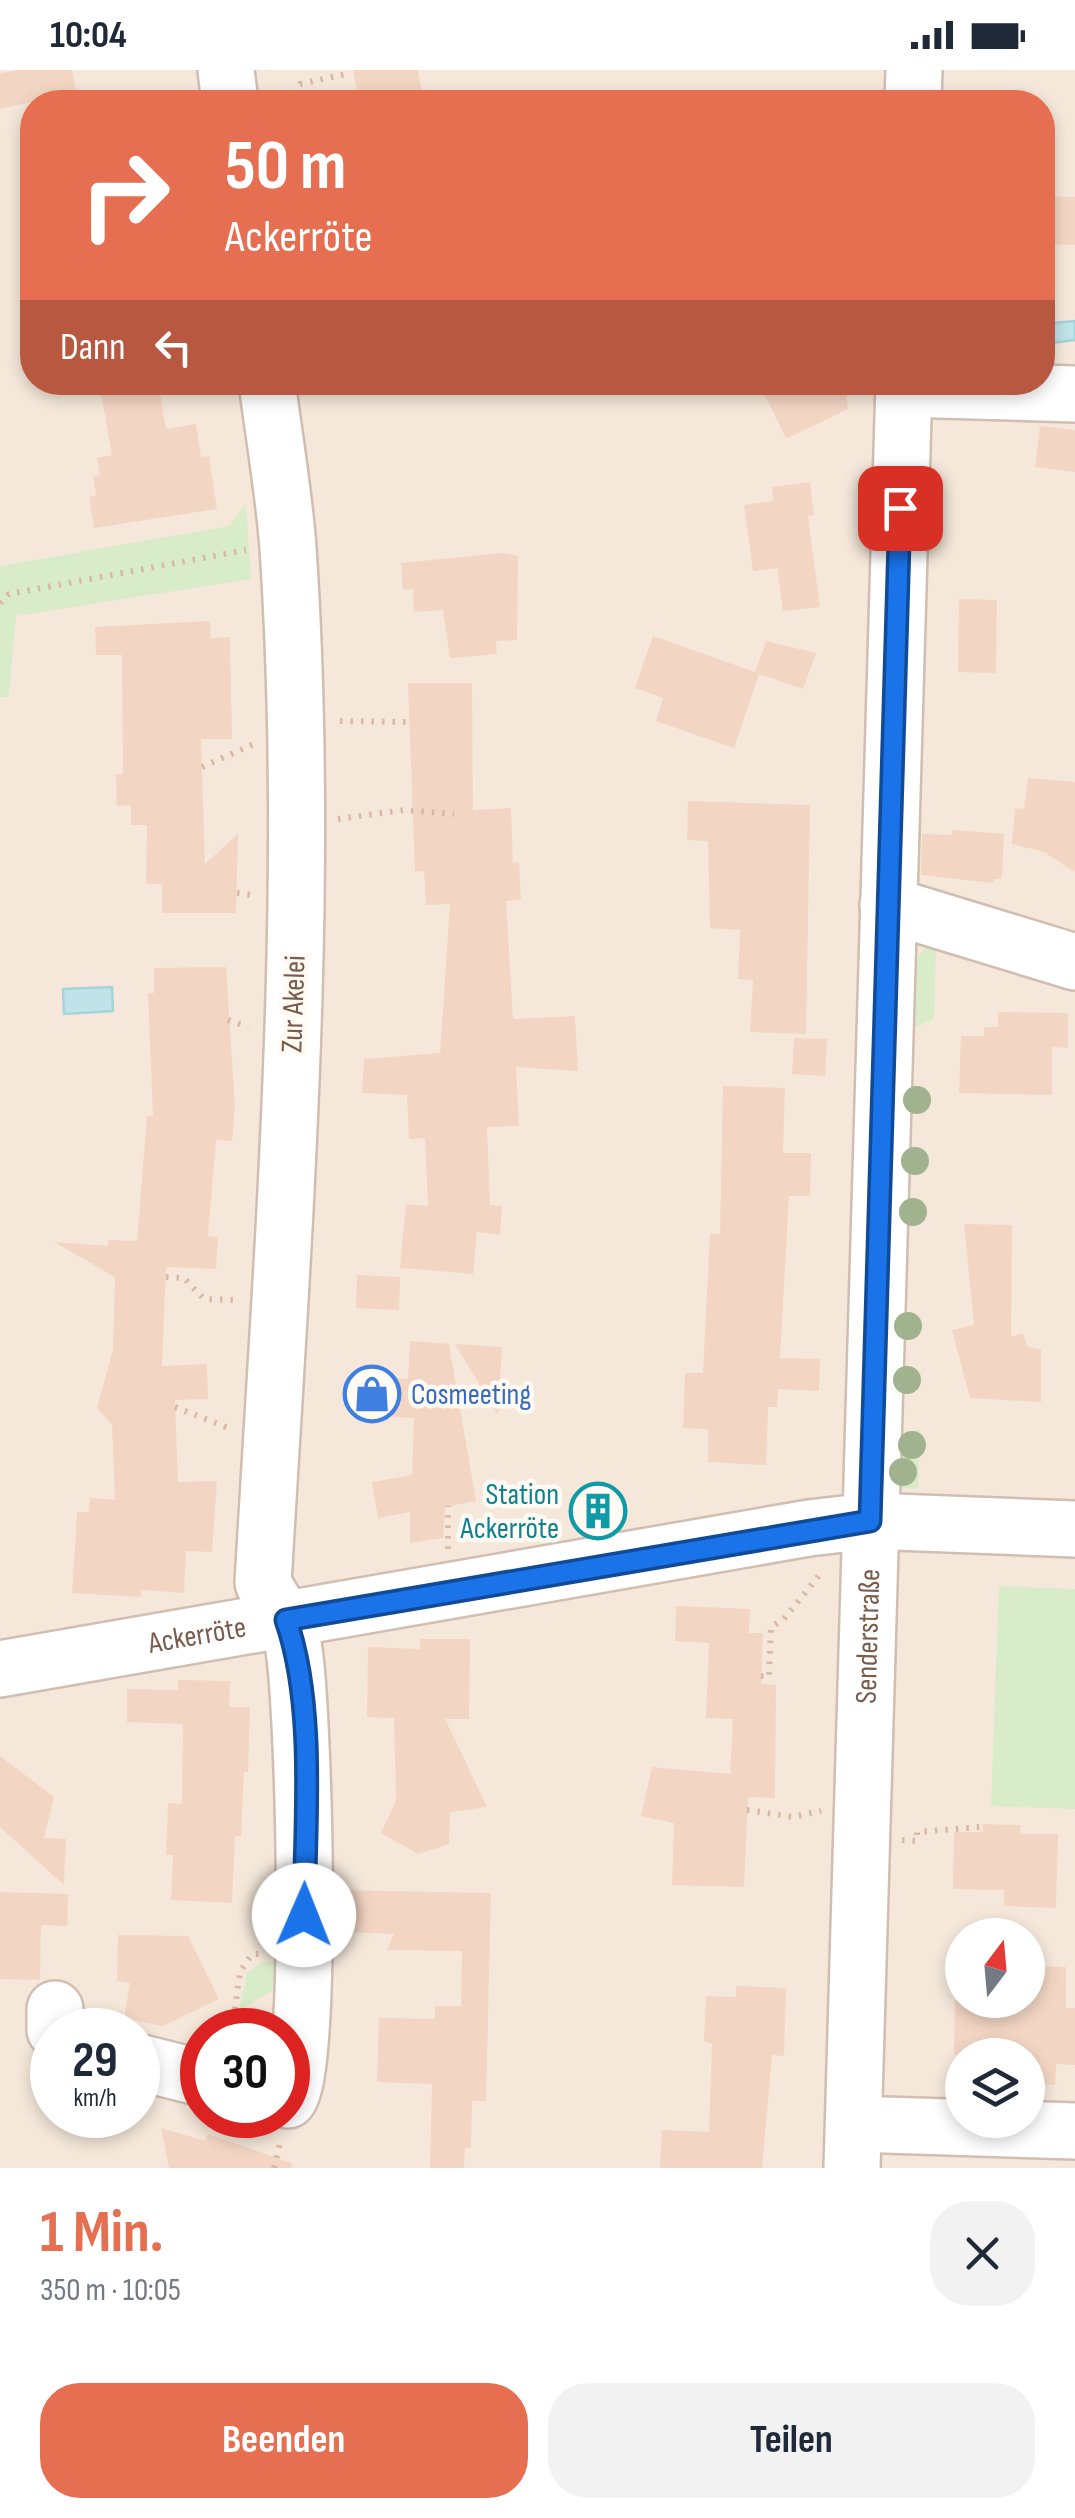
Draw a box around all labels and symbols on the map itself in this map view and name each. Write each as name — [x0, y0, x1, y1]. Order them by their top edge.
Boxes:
pin — [858, 466, 943, 551]
street label: Zur Akelei — [274, 955, 314, 1053]
shop icon: Cosmeeting — [342, 1364, 402, 1424]
place label: Cosmeeting — [411, 1377, 531, 1413]
place label: Station Ackerröte — [460, 1477, 559, 1547]
building icon: Station Ackerröte — [568, 1481, 628, 1541]
street label: Senderstraße — [849, 1568, 888, 1704]
street label: Ackerröte — [145, 1609, 249, 1662]
position arrow — [252, 1863, 356, 1967]
north arrow — [945, 1918, 1045, 2018]
speed limit sign: 30 — [180, 2008, 310, 2138]

